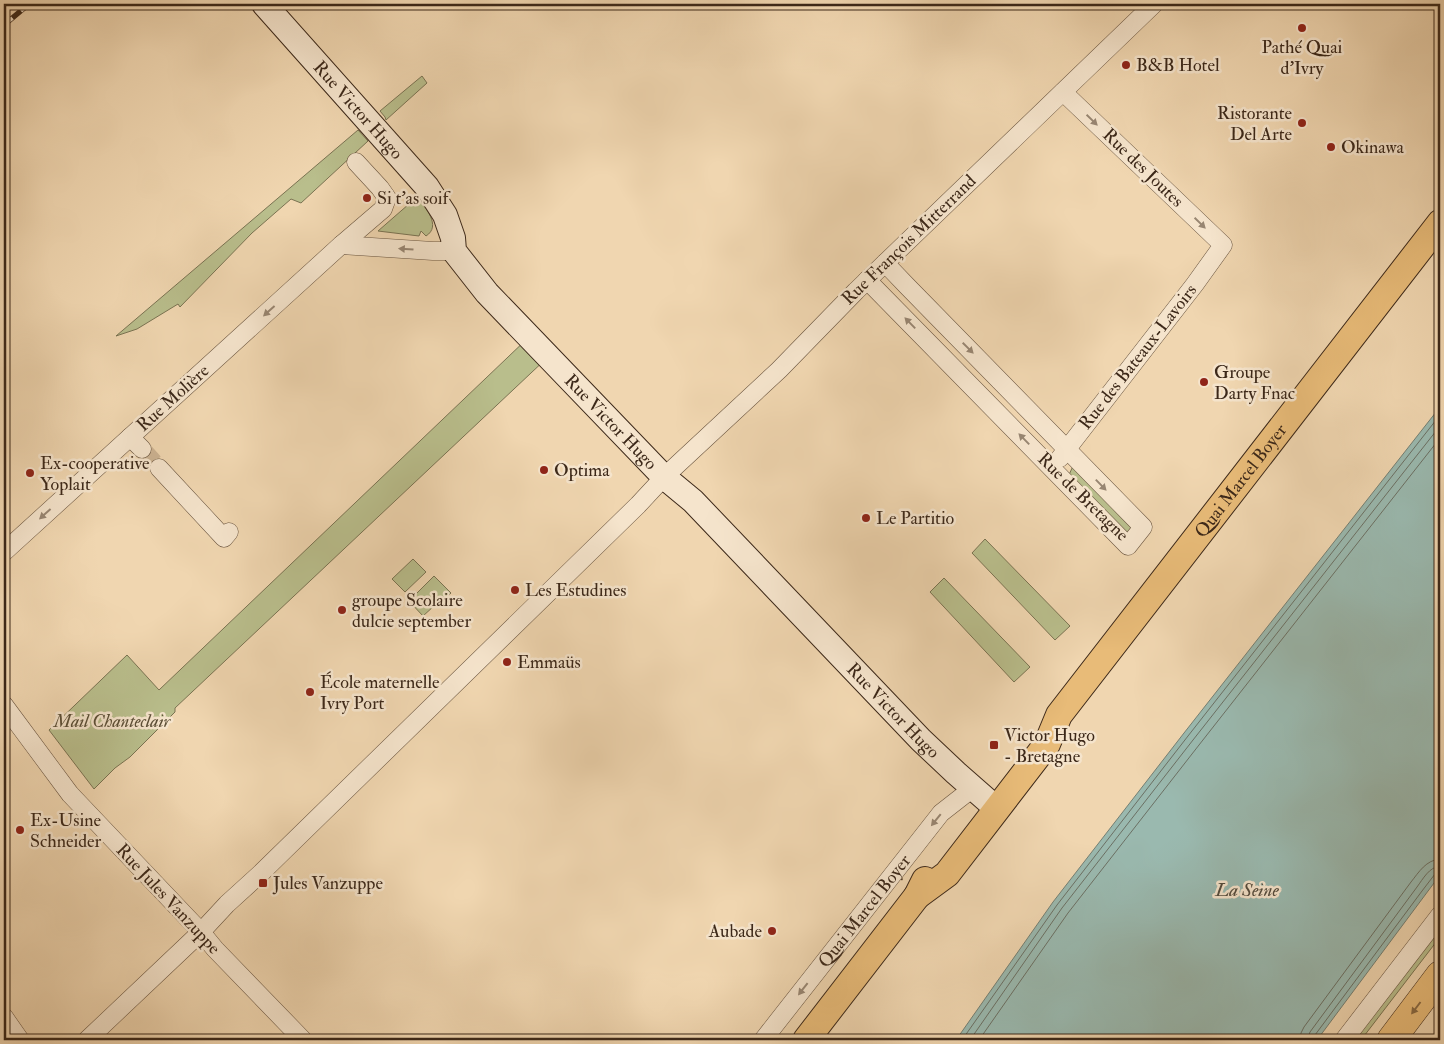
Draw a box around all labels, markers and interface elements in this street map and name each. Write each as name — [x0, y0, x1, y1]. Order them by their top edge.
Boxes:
marker: Pathé Quai d'Ivry — [1296, 22, 1308, 34]
place label: Pathé Quai d'Ivry — [1262, 36, 1343, 80]
place label: B&B Hotel — [1136, 54, 1220, 77]
street label: Rue Victor Hugo — [308, 56, 409, 164]
marker: B&B Hotel — [1120, 59, 1132, 71]
place label: Ristorante Del Arte — [1217, 102, 1292, 146]
one-way arrow — [1086, 114, 1098, 126]
marker: Ristorante Del Arte — [1296, 117, 1308, 129]
street label: Rue des Joutes — [1098, 124, 1188, 212]
place label: Okinawa — [1341, 136, 1405, 159]
marker: Okinawa — [1325, 141, 1337, 153]
street label: Rue François Mitterrand — [837, 170, 981, 310]
place label: Si t'as soif — [377, 187, 451, 210]
marker: Si t'as soif — [361, 192, 373, 204]
one-way arrow — [1194, 217, 1206, 229]
one-way arrow — [397, 245, 413, 253]
street label: Rue des Bateaux-Lavoirs — [1074, 280, 1202, 434]
one-way arrow — [263, 305, 275, 317]
one-way arrow — [904, 317, 916, 329]
one-way arrow — [962, 342, 974, 354]
street label: Rue Molière — [132, 359, 214, 437]
place label: Groupe Darty Fnac — [1214, 361, 1295, 405]
street label: Rue Victor Hugo — [560, 369, 663, 475]
marker: Groupe Darty Fnac — [1198, 376, 1210, 388]
street label: Quai Marcel Boyer — [1189, 419, 1292, 542]
one-way arrow — [1018, 433, 1030, 445]
street label: Rue de Bretagne — [1032, 448, 1134, 547]
place label: Ex-cooperative Yoplait — [40, 452, 150, 496]
place label: Optima — [554, 459, 610, 482]
marker: Optima — [538, 464, 550, 476]
marker: Ex-cooperative Yoplait — [24, 467, 36, 479]
one-way arrow — [1095, 478, 1107, 490]
place label: Le Partitio — [876, 507, 955, 530]
one-way arrow — [39, 509, 52, 520]
marker: Le Partitio — [860, 512, 872, 524]
place label: Les Estudines — [525, 579, 626, 602]
marker: Les Estudines — [509, 584, 521, 596]
place label: groupe Scolaire dulcie september — [352, 589, 471, 633]
marker: groupe Scolaire dulcie september — [336, 604, 348, 616]
place label: Emmaüs — [517, 651, 581, 674]
marker: Emmaüs — [501, 656, 513, 668]
street label: Rue Victor Hugo — [842, 658, 945, 764]
place label: École maternelle Ivry Port — [320, 671, 440, 715]
marker: École maternelle Ivry Port — [304, 686, 316, 698]
park label: Mail Chanteclair — [53, 710, 172, 733]
place label: Victor Hugo - Bretagne — [1004, 724, 1095, 768]
marker: Victor Hugo - Bretagne — [988, 739, 1000, 751]
place label: Ex-Usine Schneider — [30, 809, 102, 853]
one-way arrow — [930, 813, 941, 826]
marker: Ex-Usine Schneider — [14, 824, 26, 836]
street label: Rue Jules Vanzuppe — [111, 839, 226, 960]
street label: Quai Marcel Boyer — [813, 850, 916, 972]
place label: Jules Vanzuppe — [272, 872, 383, 895]
marker: Jules Vanzuppe — [257, 877, 269, 889]
water label: La Seine — [1214, 878, 1280, 902]
place label: Aubade — [708, 920, 762, 943]
marker: Aubade — [766, 925, 778, 937]
one-way arrow — [798, 982, 809, 995]
one-way arrow — [1410, 1001, 1421, 1014]

